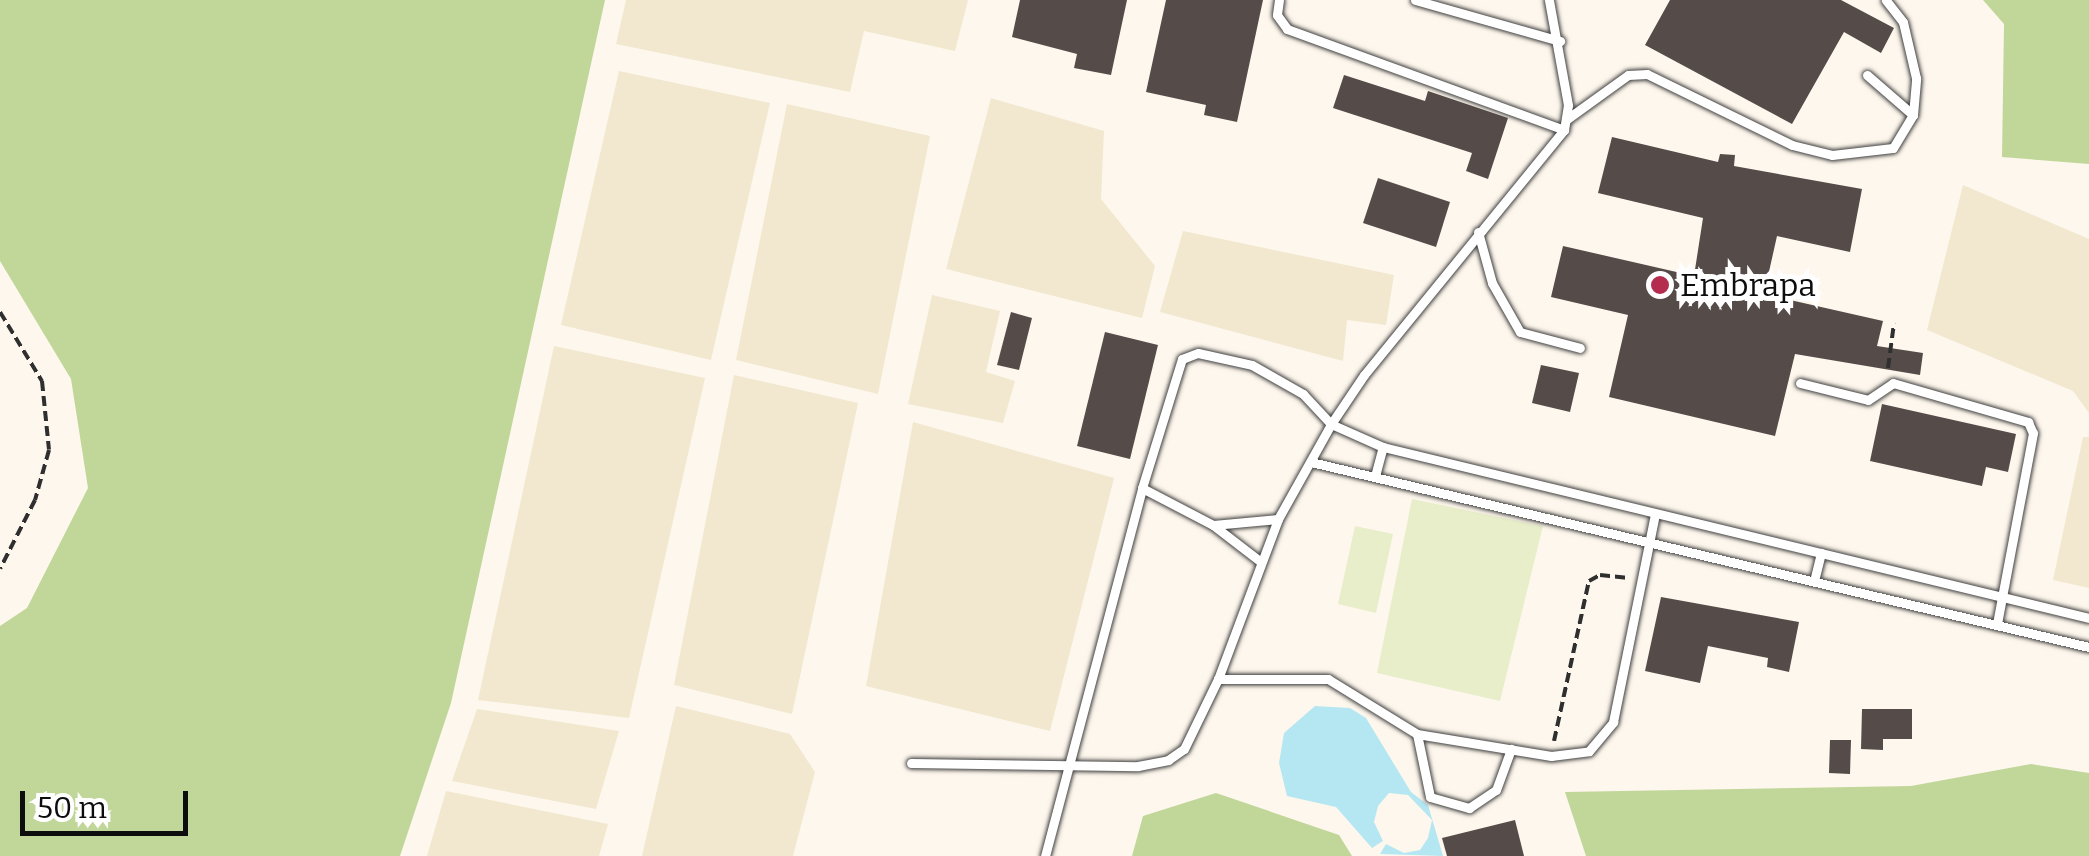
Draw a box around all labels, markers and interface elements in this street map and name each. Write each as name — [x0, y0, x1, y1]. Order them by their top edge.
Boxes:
place label: Embrapa — [1680, 266, 1816, 304]
marker: Embrapa — [1649, 274, 1671, 296]
scale bar — [25, 771, 192, 833]
text: 50 m — [37, 790, 107, 826]

